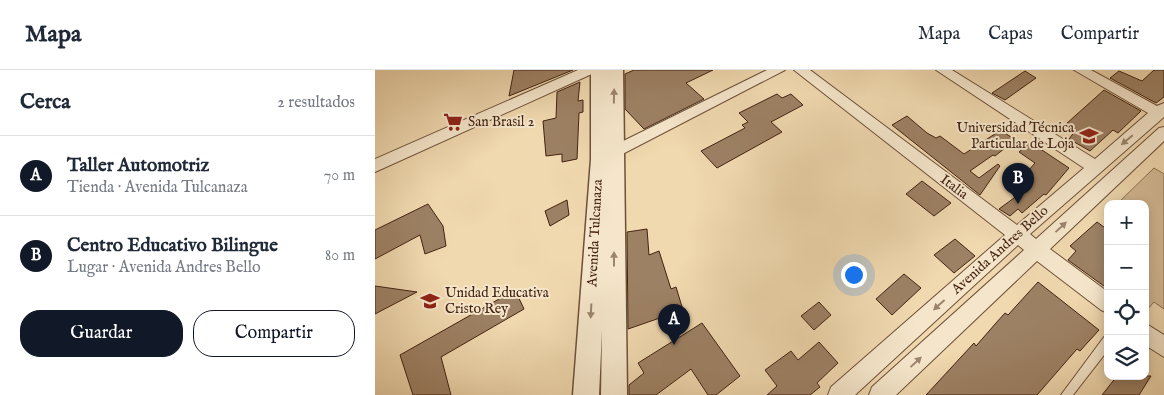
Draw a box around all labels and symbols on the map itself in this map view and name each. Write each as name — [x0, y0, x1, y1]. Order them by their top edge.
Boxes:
one-way arrow — [610, 88, 618, 104]
supermarket icon: San Brasil 2 — [442, 111, 464, 133]
place label: San Brasil 2 — [468, 113, 535, 131]
place label: Universidad Técnica Particular de Loja — [956, 119, 1075, 153]
school or university icon: Universidad Técnica Particular de Loja — [1078, 125, 1100, 147]
one-way arrow — [1121, 134, 1133, 145]
pin: B — [1002, 163, 1034, 204]
street label: Italia — [936, 171, 972, 204]
street label: Avenida Tulcanaza — [583, 178, 607, 288]
street label: Avenida Andres Bello — [947, 201, 1053, 299]
one-way arrow — [1054, 221, 1066, 233]
one-way arrow — [610, 251, 618, 267]
your location — [841, 262, 867, 288]
place label: Unidad Educativa Cristo Rey — [445, 284, 550, 318]
school or university icon: Unidad Educativa Cristo Rey — [419, 290, 441, 312]
one-way arrow — [933, 299, 945, 311]
one-way arrow — [586, 303, 594, 319]
pin: A — [658, 304, 690, 345]
one-way arrow — [910, 356, 922, 368]

